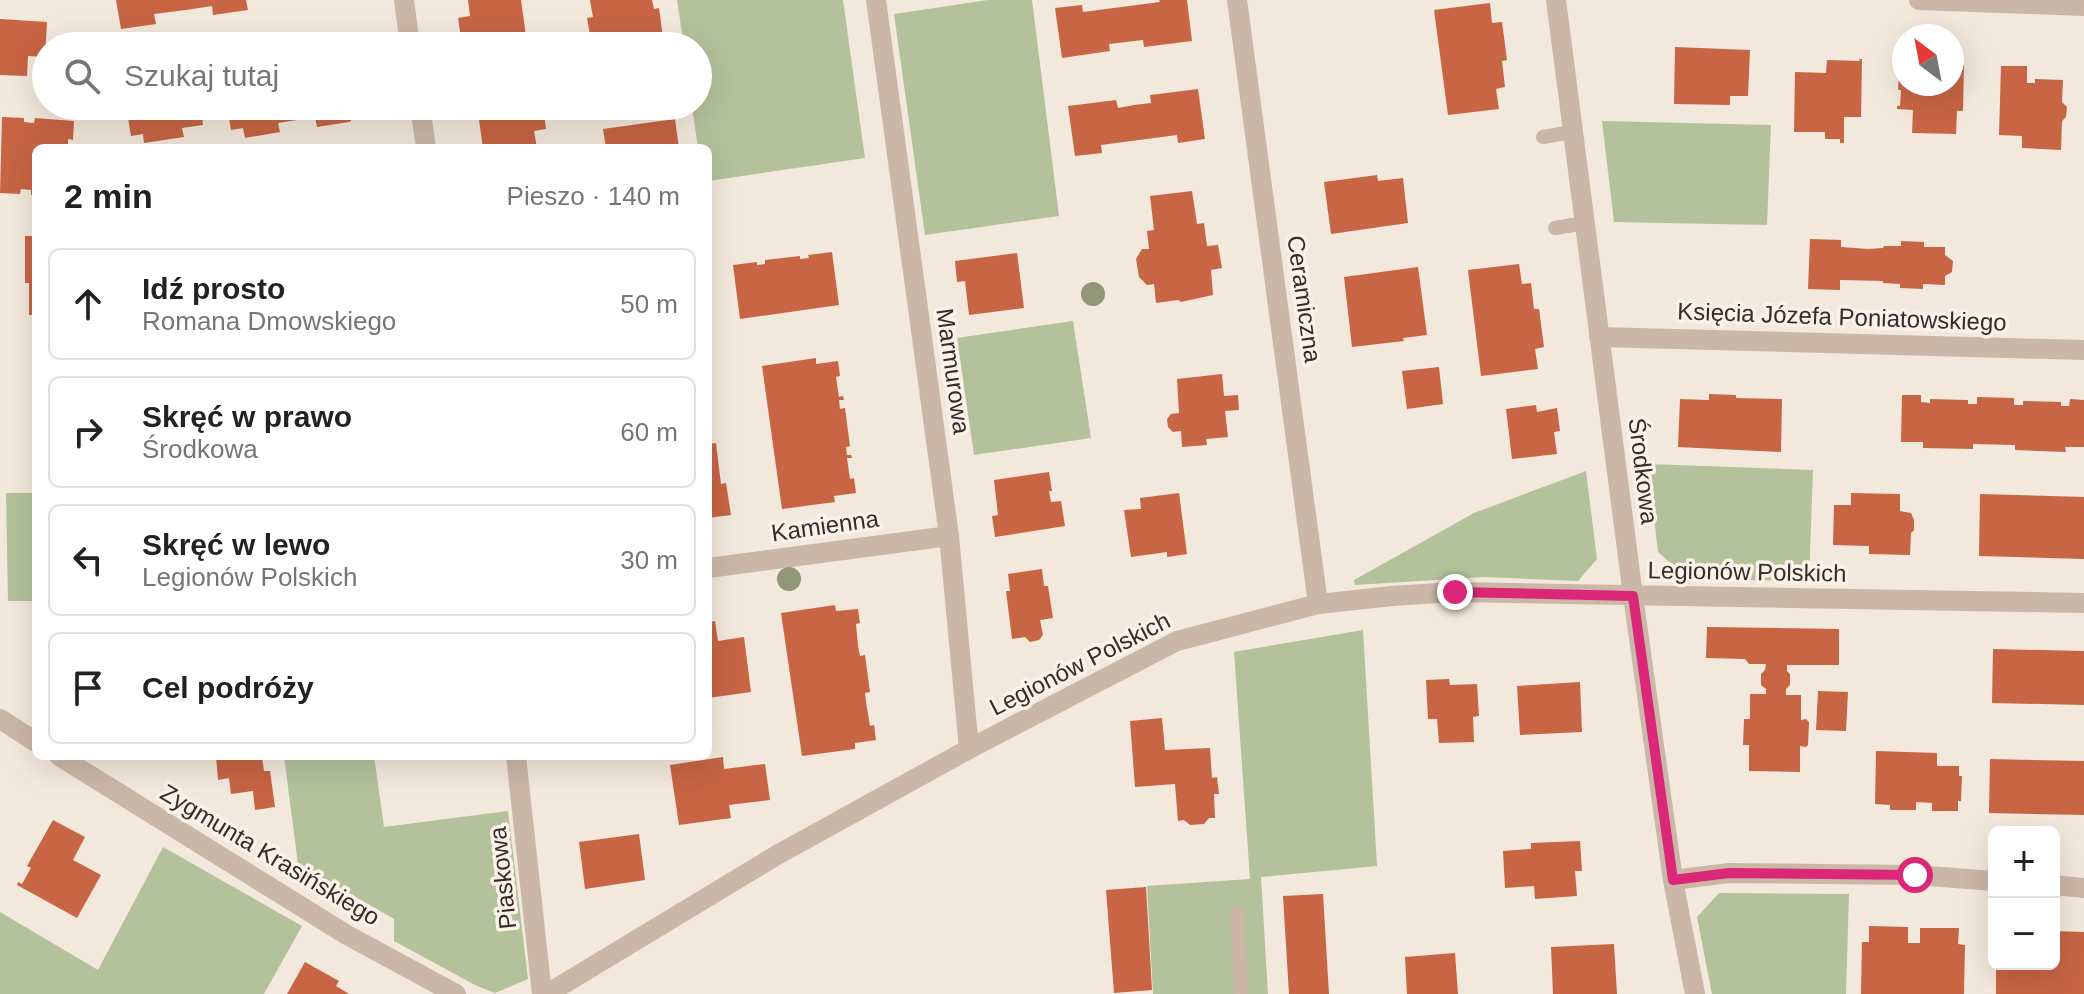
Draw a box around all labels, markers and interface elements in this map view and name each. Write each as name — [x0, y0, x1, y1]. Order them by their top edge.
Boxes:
north arrow — [1892, 24, 1964, 96]
search box — [32, 32, 712, 120]
icon: search — [60, 54, 104, 98]
text: Szukaj tutaj — [124, 59, 279, 92]
text: 2 min — [64, 177, 153, 215]
text: Pieszo · 140 m — [507, 181, 680, 211]
street label: Ceramiczna — [1282, 234, 1327, 365]
text: Idź prosto — [142, 272, 285, 305]
icon: ahead — [66, 282, 110, 326]
text: 50 m — [620, 289, 678, 319]
street label: Księcia Józefa Poniatowskiego — [1677, 297, 2007, 336]
text: Romana Dmowskiego — [142, 306, 396, 336]
street label: Marmurowa — [931, 306, 976, 436]
text: Skręć w prawo — [142, 400, 352, 433]
icon: right — [66, 410, 110, 454]
street label: Środkowa — [1624, 416, 1663, 526]
text: 60 m — [620, 417, 678, 447]
text: Środkowa — [142, 434, 258, 464]
street label: Kamienna — [770, 505, 881, 546]
text: Skręć w lewo — [142, 528, 330, 561]
icon: left — [66, 538, 110, 582]
text: 30 m — [620, 545, 678, 575]
street label: Legionów Polskich — [1647, 556, 1847, 587]
text: Legionów Polskich — [142, 562, 357, 592]
route end — [1437, 574, 1473, 610]
street label: Legionów Polskich — [985, 606, 1174, 721]
icon: arrive — [66, 666, 110, 710]
text: Cel podróży — [142, 671, 314, 704]
street label: Zygmunta Krasińskiego — [156, 778, 385, 931]
street label: Piaskowa — [484, 825, 521, 931]
map controls — [1988, 826, 2060, 970]
button: + — [1988, 826, 2060, 898]
route start — [1897, 857, 1933, 893]
button: − — [1988, 898, 2060, 970]

